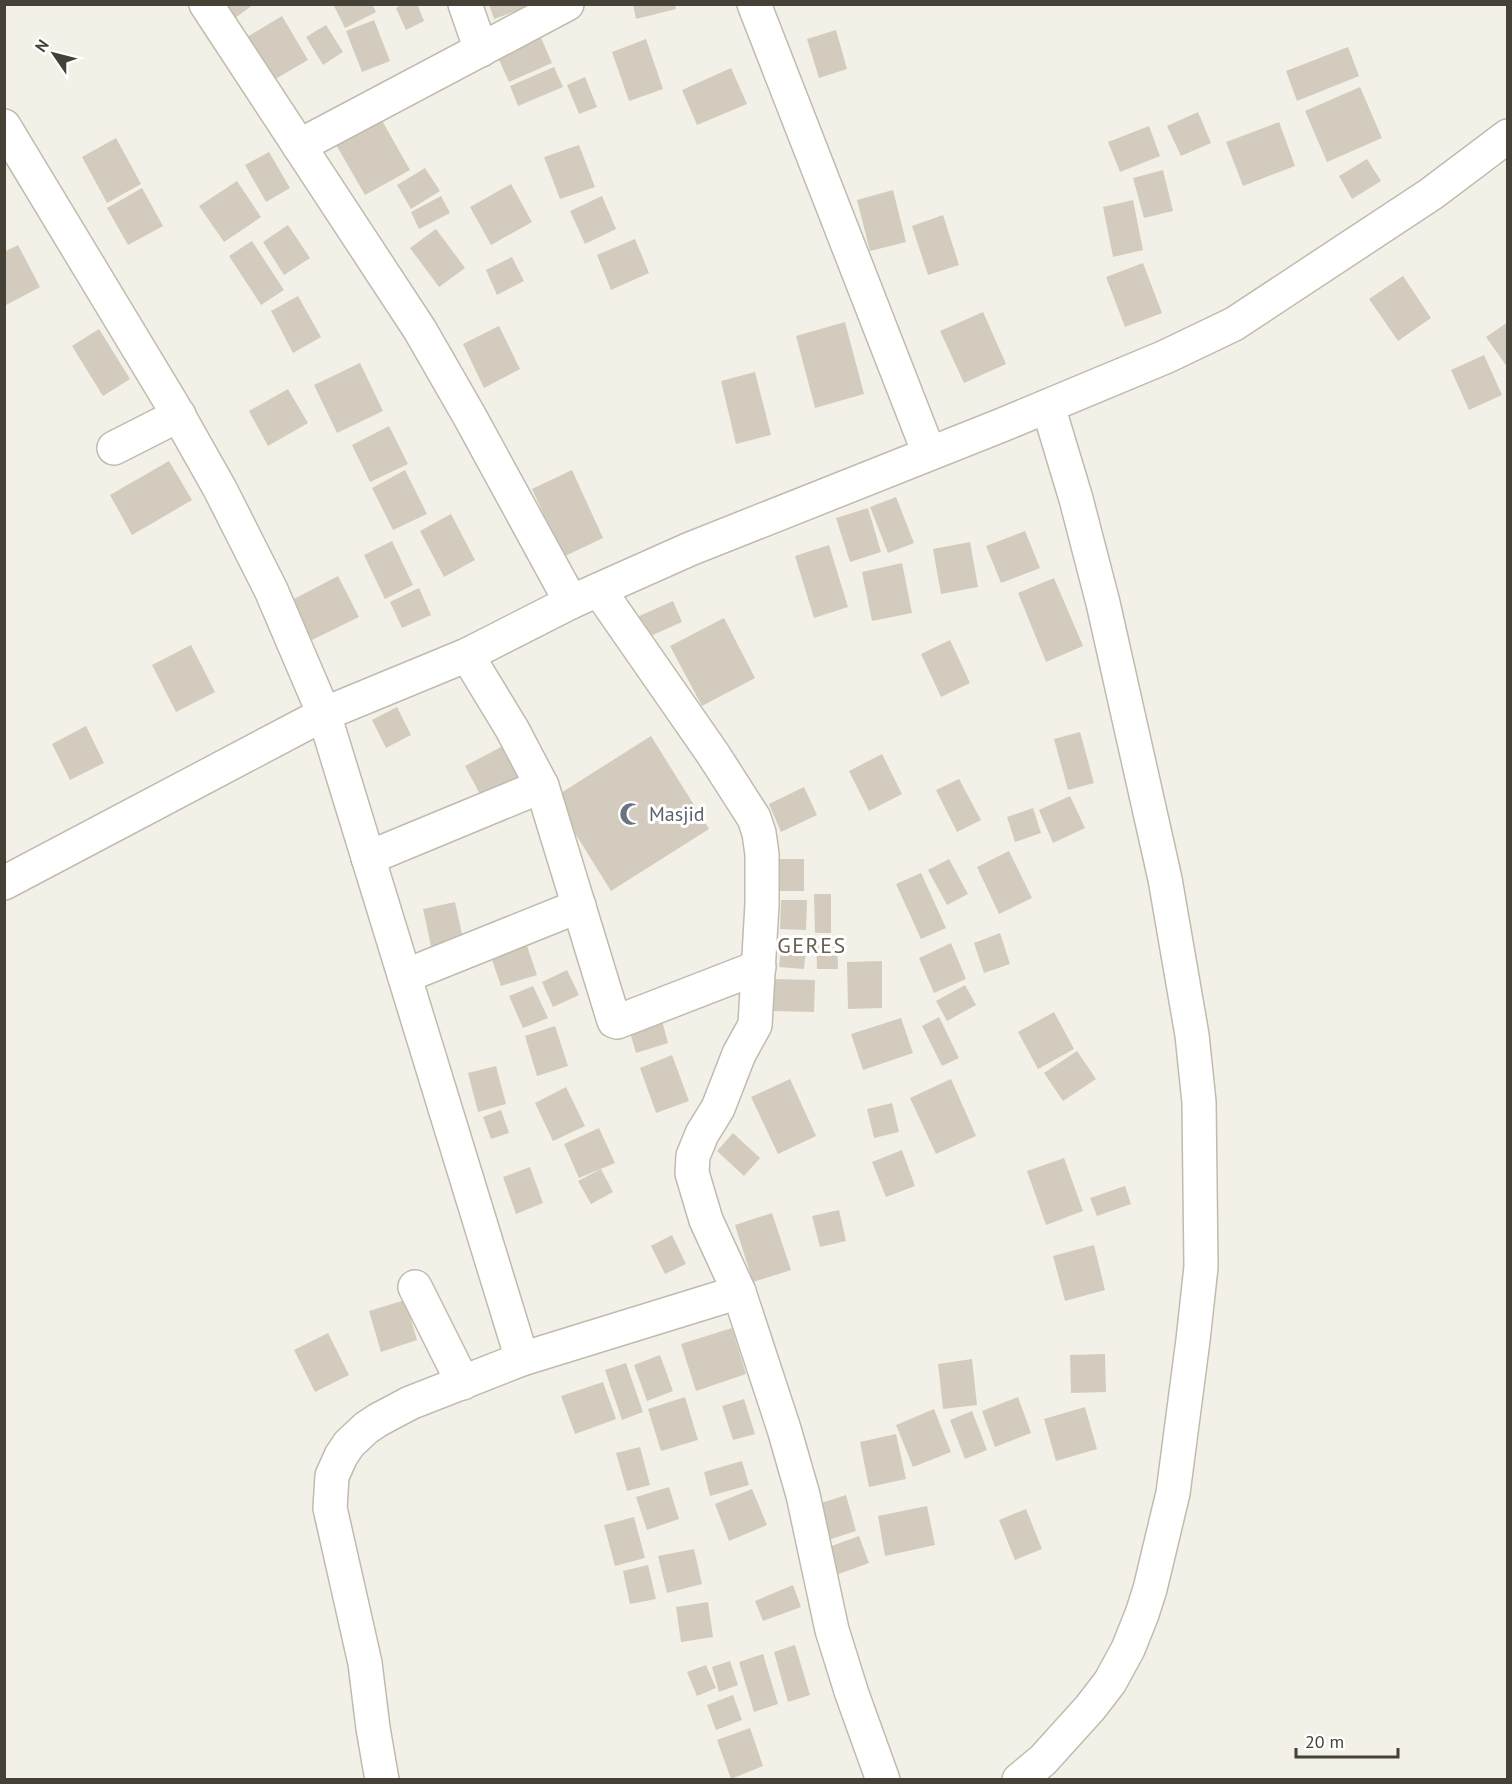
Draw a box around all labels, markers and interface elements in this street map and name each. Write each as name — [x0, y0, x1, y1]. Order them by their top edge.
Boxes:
north arrow — [24, 24, 84, 84]
text: N — [31, 35, 53, 55]
mosque icon: Masjid — [618, 801, 644, 827]
place label: Masjid — [649, 801, 705, 827]
district label: GERES — [777, 931, 847, 959]
scale bar — [1296, 1721, 1398, 1759]
text: 20 m — [1305, 1730, 1344, 1753]

